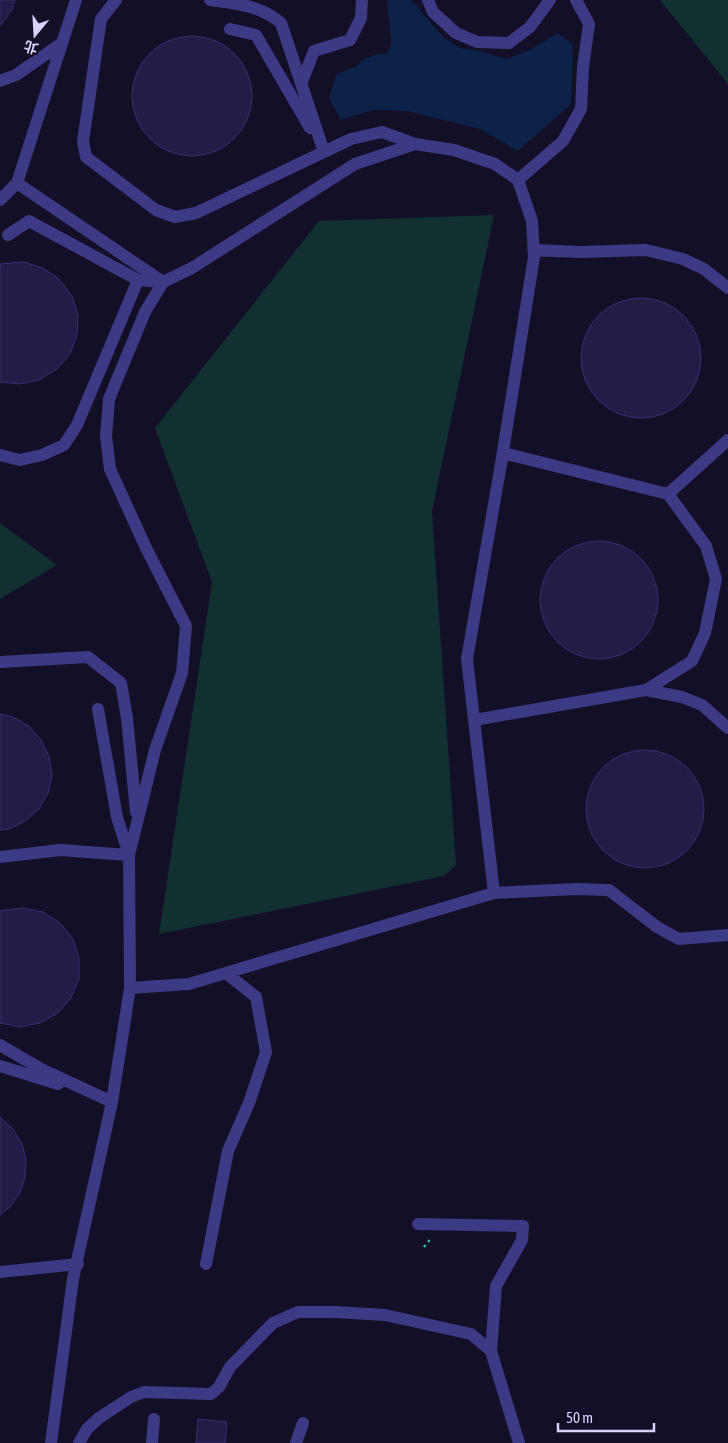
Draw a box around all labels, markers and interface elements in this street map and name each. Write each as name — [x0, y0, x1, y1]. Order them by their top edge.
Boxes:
north arrow — [10, 10, 60, 60]
text: 北 — [22, 38, 40, 57]
scale bar — [558, 1400, 654, 1432]
text: 50 m — [566, 1409, 593, 1426]

